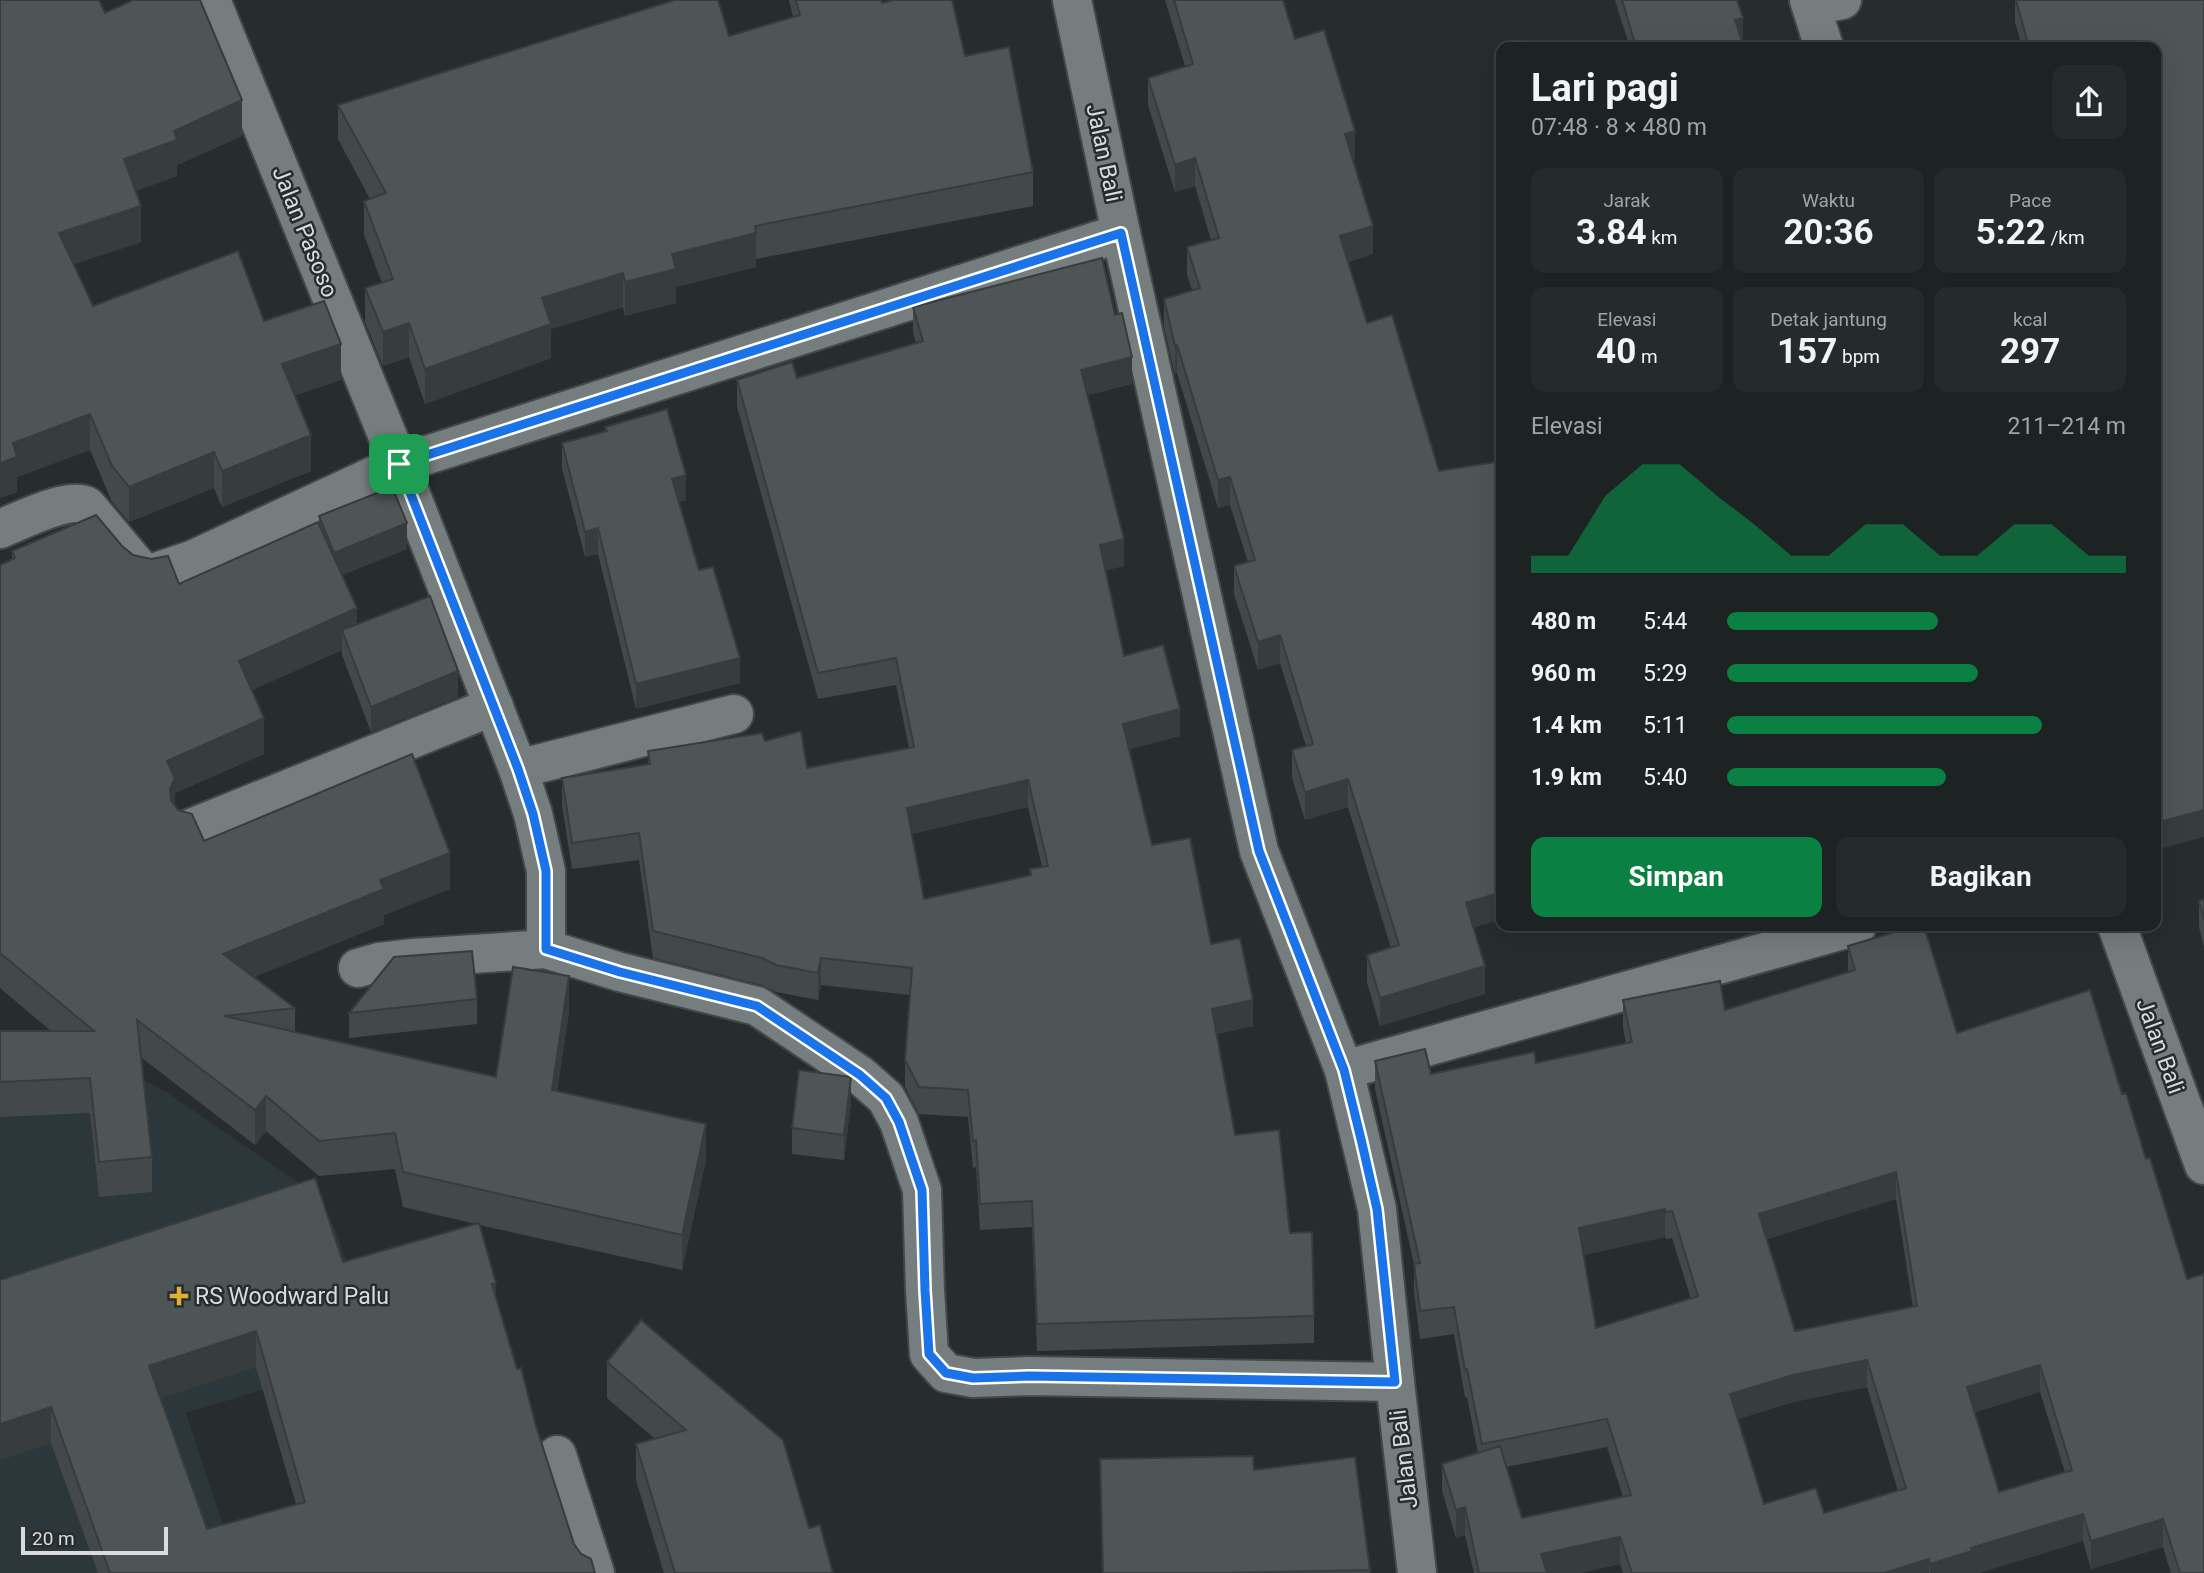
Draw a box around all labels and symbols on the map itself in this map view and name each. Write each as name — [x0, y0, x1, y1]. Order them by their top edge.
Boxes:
street label: Jalan Bali — [1080, 101, 1128, 205]
street label: Jalan Pasoso — [267, 163, 343, 301]
pin — [369, 434, 429, 494]
street label: Jalan Bali — [2130, 995, 2190, 1097]
place label: RS Woodward Palu — [195, 1283, 389, 1310]
marker: RS Woodward Palu — [169, 1286, 189, 1306]
street label: Jalan Bali — [1385, 1408, 1423, 1510]
scale bar — [21, 1524, 168, 1556]

